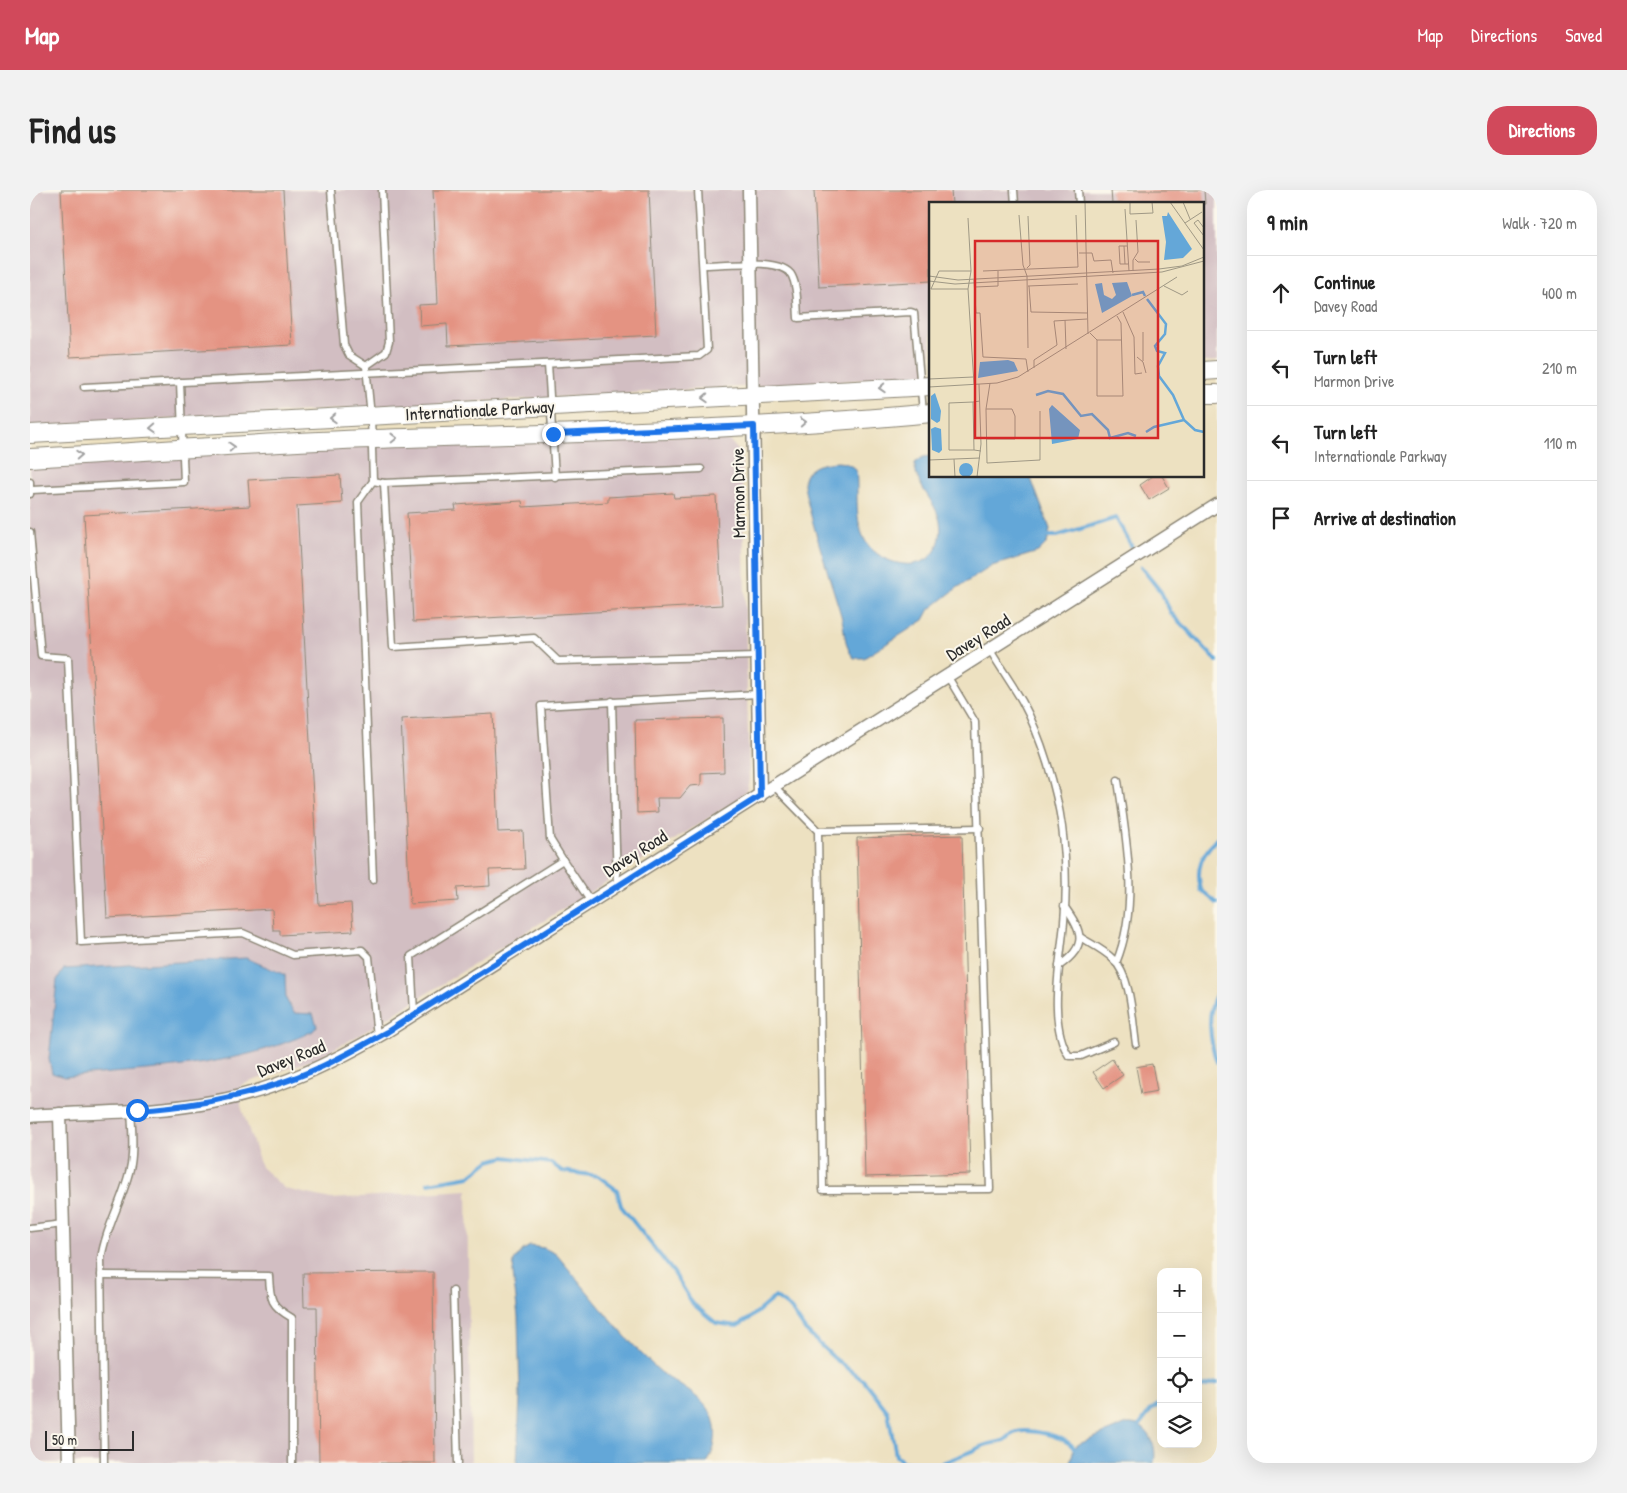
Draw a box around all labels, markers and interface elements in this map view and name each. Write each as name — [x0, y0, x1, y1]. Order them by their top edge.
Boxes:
text: Map — [25, 19, 59, 51]
text: Map — [1418, 23, 1443, 48]
text: Directions — [1471, 23, 1537, 48]
text: Saved — [1565, 23, 1602, 48]
button: Directions — [1487, 106, 1597, 155]
text: Find us — [30, 107, 116, 154]
inset map — [929, 202, 1204, 478]
text: 9 min — [1267, 208, 1308, 237]
text: Walk · 720 m — [1502, 212, 1577, 234]
text: Continue — [1314, 269, 1375, 295]
icon: ahead — [1267, 279, 1295, 307]
text: 400 m — [1542, 282, 1577, 304]
text: Davey Road — [1314, 295, 1377, 317]
text: Turn left — [1314, 344, 1377, 370]
icon: left — [1267, 354, 1295, 382]
text: 210 m — [1542, 357, 1577, 379]
text: Marmon Drive — [1314, 370, 1394, 392]
one-way arrow — [878, 383, 886, 394]
one-way arrow — [701, 393, 709, 404]
street label: Internationale Parkway — [405, 394, 556, 426]
one-way arrow — [329, 413, 337, 424]
one-way arrow — [799, 417, 807, 428]
text: Turn left — [1314, 419, 1377, 445]
one-way arrow — [149, 422, 157, 433]
route end — [542, 423, 565, 446]
icon: left — [1267, 429, 1295, 457]
text: 110 m — [1544, 432, 1577, 454]
one-way arrow — [390, 433, 398, 443]
one-way arrow — [228, 441, 236, 452]
text: Internationale Parkway — [1314, 445, 1447, 467]
street label: Marmon Drive — [725, 448, 751, 538]
one-way arrow — [75, 450, 83, 461]
icon: arrive — [1267, 504, 1295, 532]
text: Arrive at destination — [1314, 505, 1456, 531]
street label: Davey Road — [941, 608, 1015, 666]
street label: Davey Road — [598, 824, 672, 882]
street label: Davey Road — [253, 1033, 329, 1083]
route start — [126, 1099, 149, 1122]
map controls — [1157, 1268, 1202, 1448]
button: + — [1157, 1268, 1202, 1313]
button: − — [1157, 1313, 1202, 1358]
button: locate — [1157, 1358, 1202, 1403]
button: layers — [1157, 1403, 1202, 1448]
scale bar — [45, 1428, 134, 1451]
text: 50 m — [52, 1430, 77, 1449]

